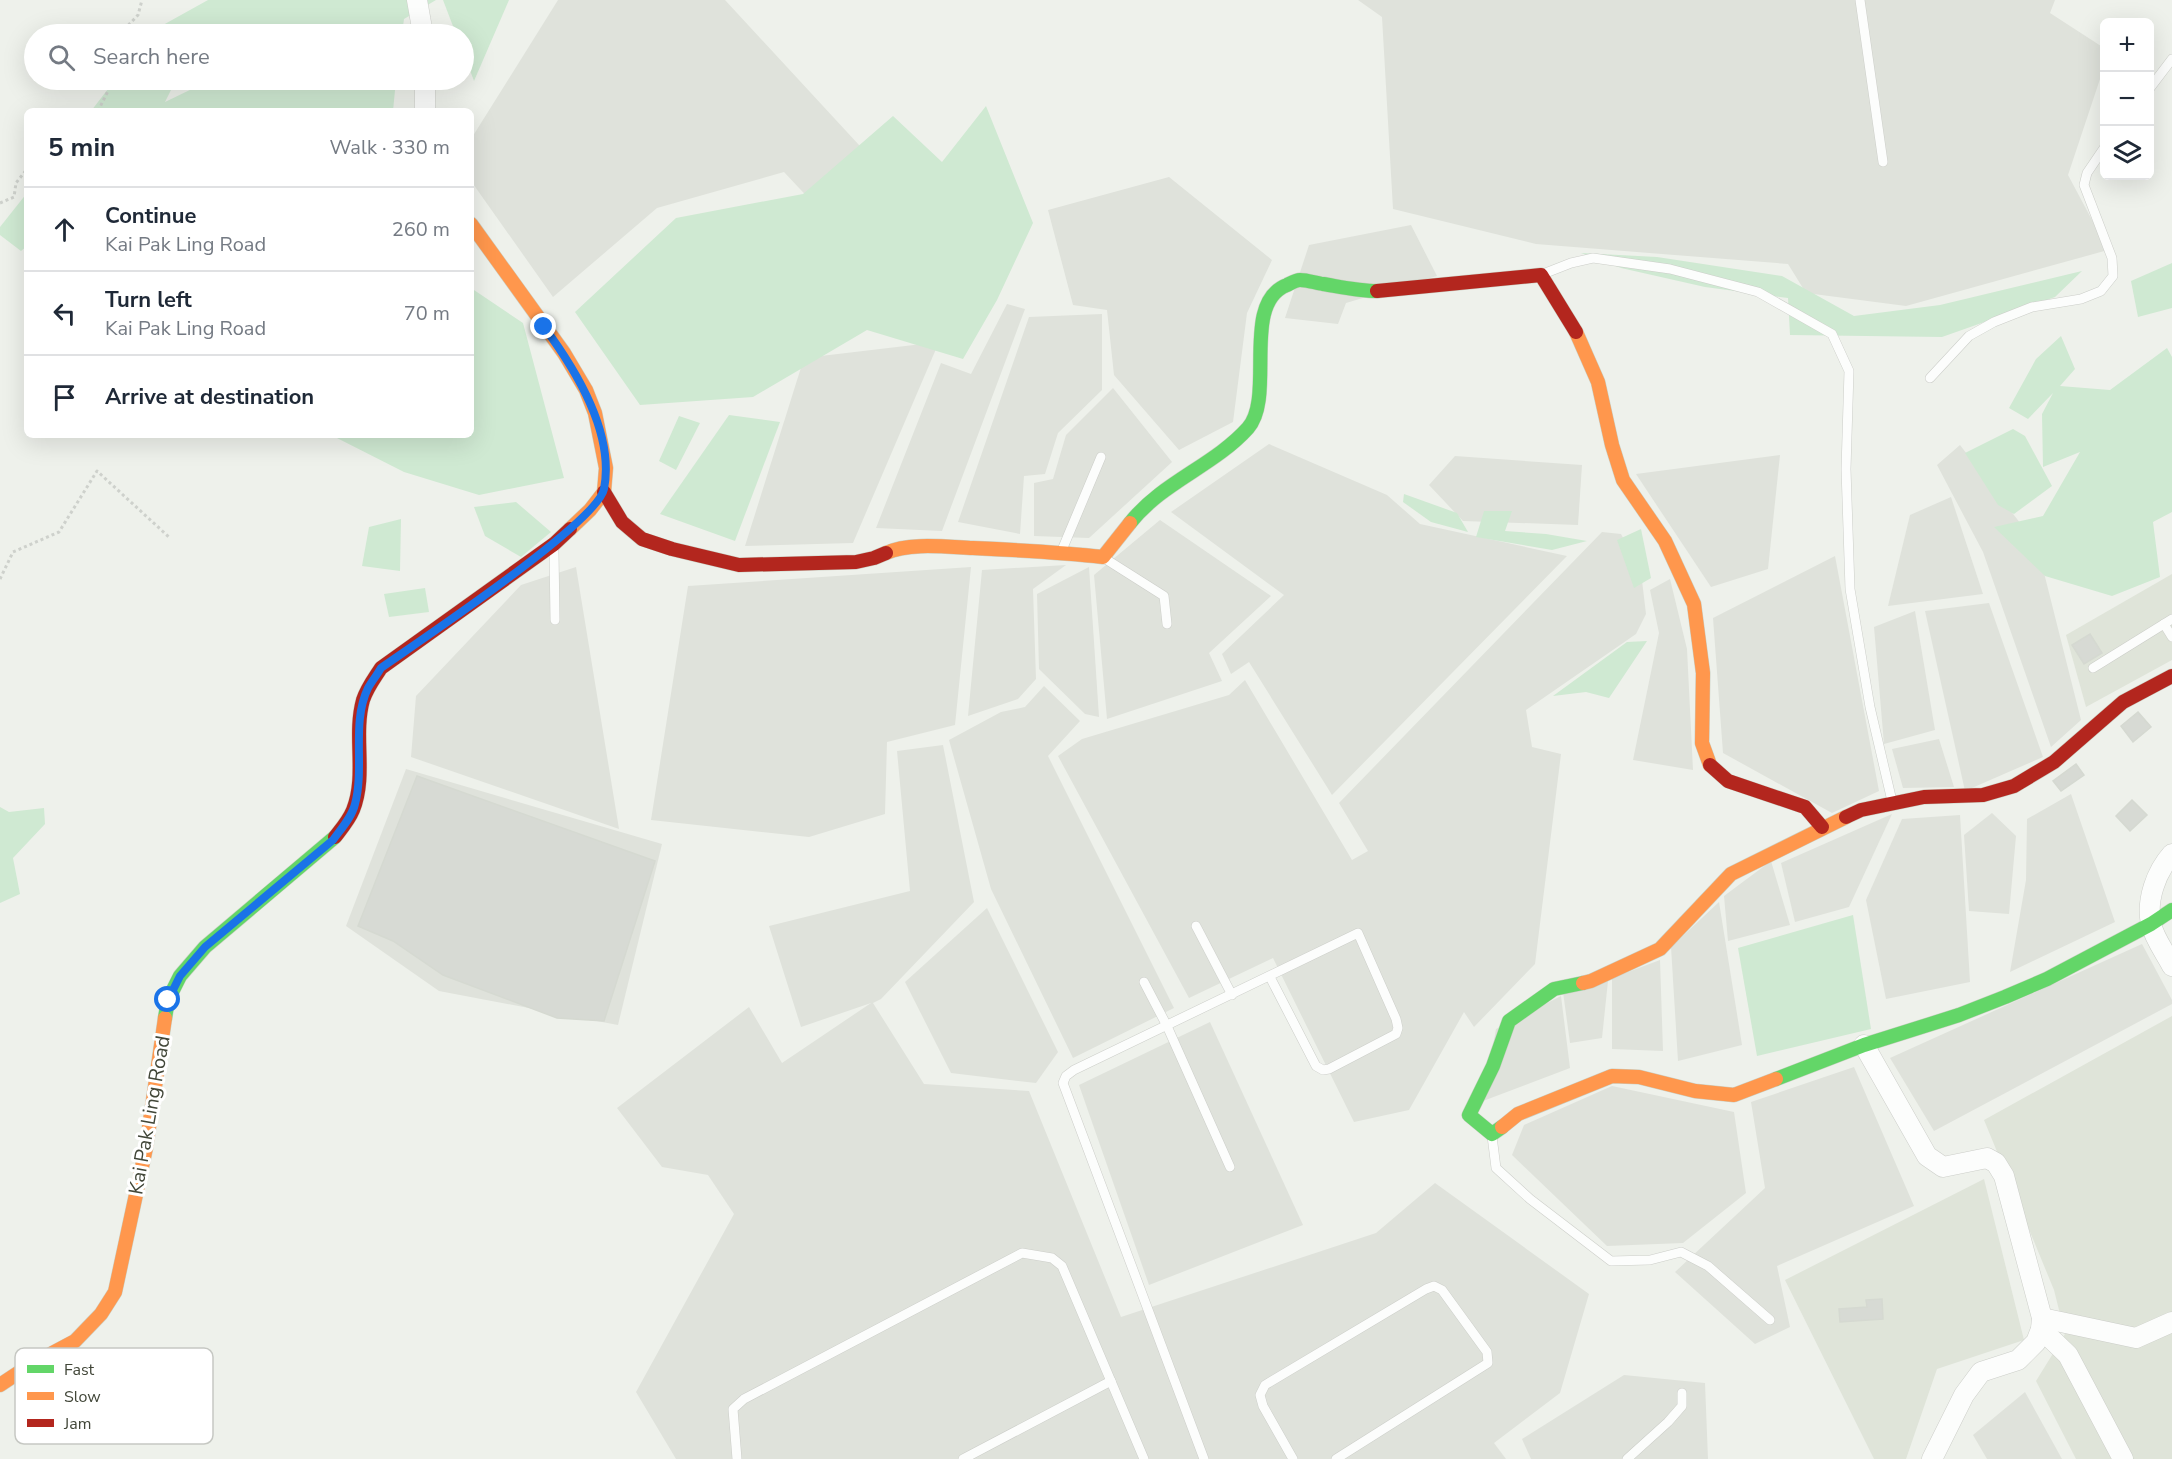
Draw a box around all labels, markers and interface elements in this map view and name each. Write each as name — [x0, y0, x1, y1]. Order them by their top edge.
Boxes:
map controls — [2100, 18, 2154, 180]
button: + — [2100, 18, 2154, 72]
search box — [24, 24, 474, 90]
icon: search — [45, 41, 78, 74]
text: Search here — [93, 42, 210, 72]
button: − — [2100, 72, 2154, 126]
button: layers — [2100, 126, 2154, 180]
text: 5 min — [48, 130, 115, 165]
text: Walk · 330 m — [330, 134, 450, 161]
text: Continue — [105, 201, 196, 231]
icon: ahead — [48, 213, 81, 246]
text: 260 m — [392, 216, 450, 243]
text: Kai Pak Ling Road — [105, 231, 266, 258]
text: Turn left — [105, 285, 192, 315]
icon: left — [48, 297, 81, 330]
text: 70 m — [404, 300, 450, 327]
route end — [530, 313, 556, 339]
text: Kai Pak Ling Road — [105, 315, 266, 342]
icon: arrive — [48, 381, 81, 414]
text: Arrive at destination — [105, 382, 314, 412]
route start — [154, 986, 180, 1012]
street label: Kai Pak Ling Road — [122, 1033, 177, 1197]
legend — [15, 1348, 213, 1444]
text: Fast — [64, 1359, 95, 1381]
text: Slow — [64, 1386, 101, 1408]
text: Jam — [63, 1413, 91, 1435]

